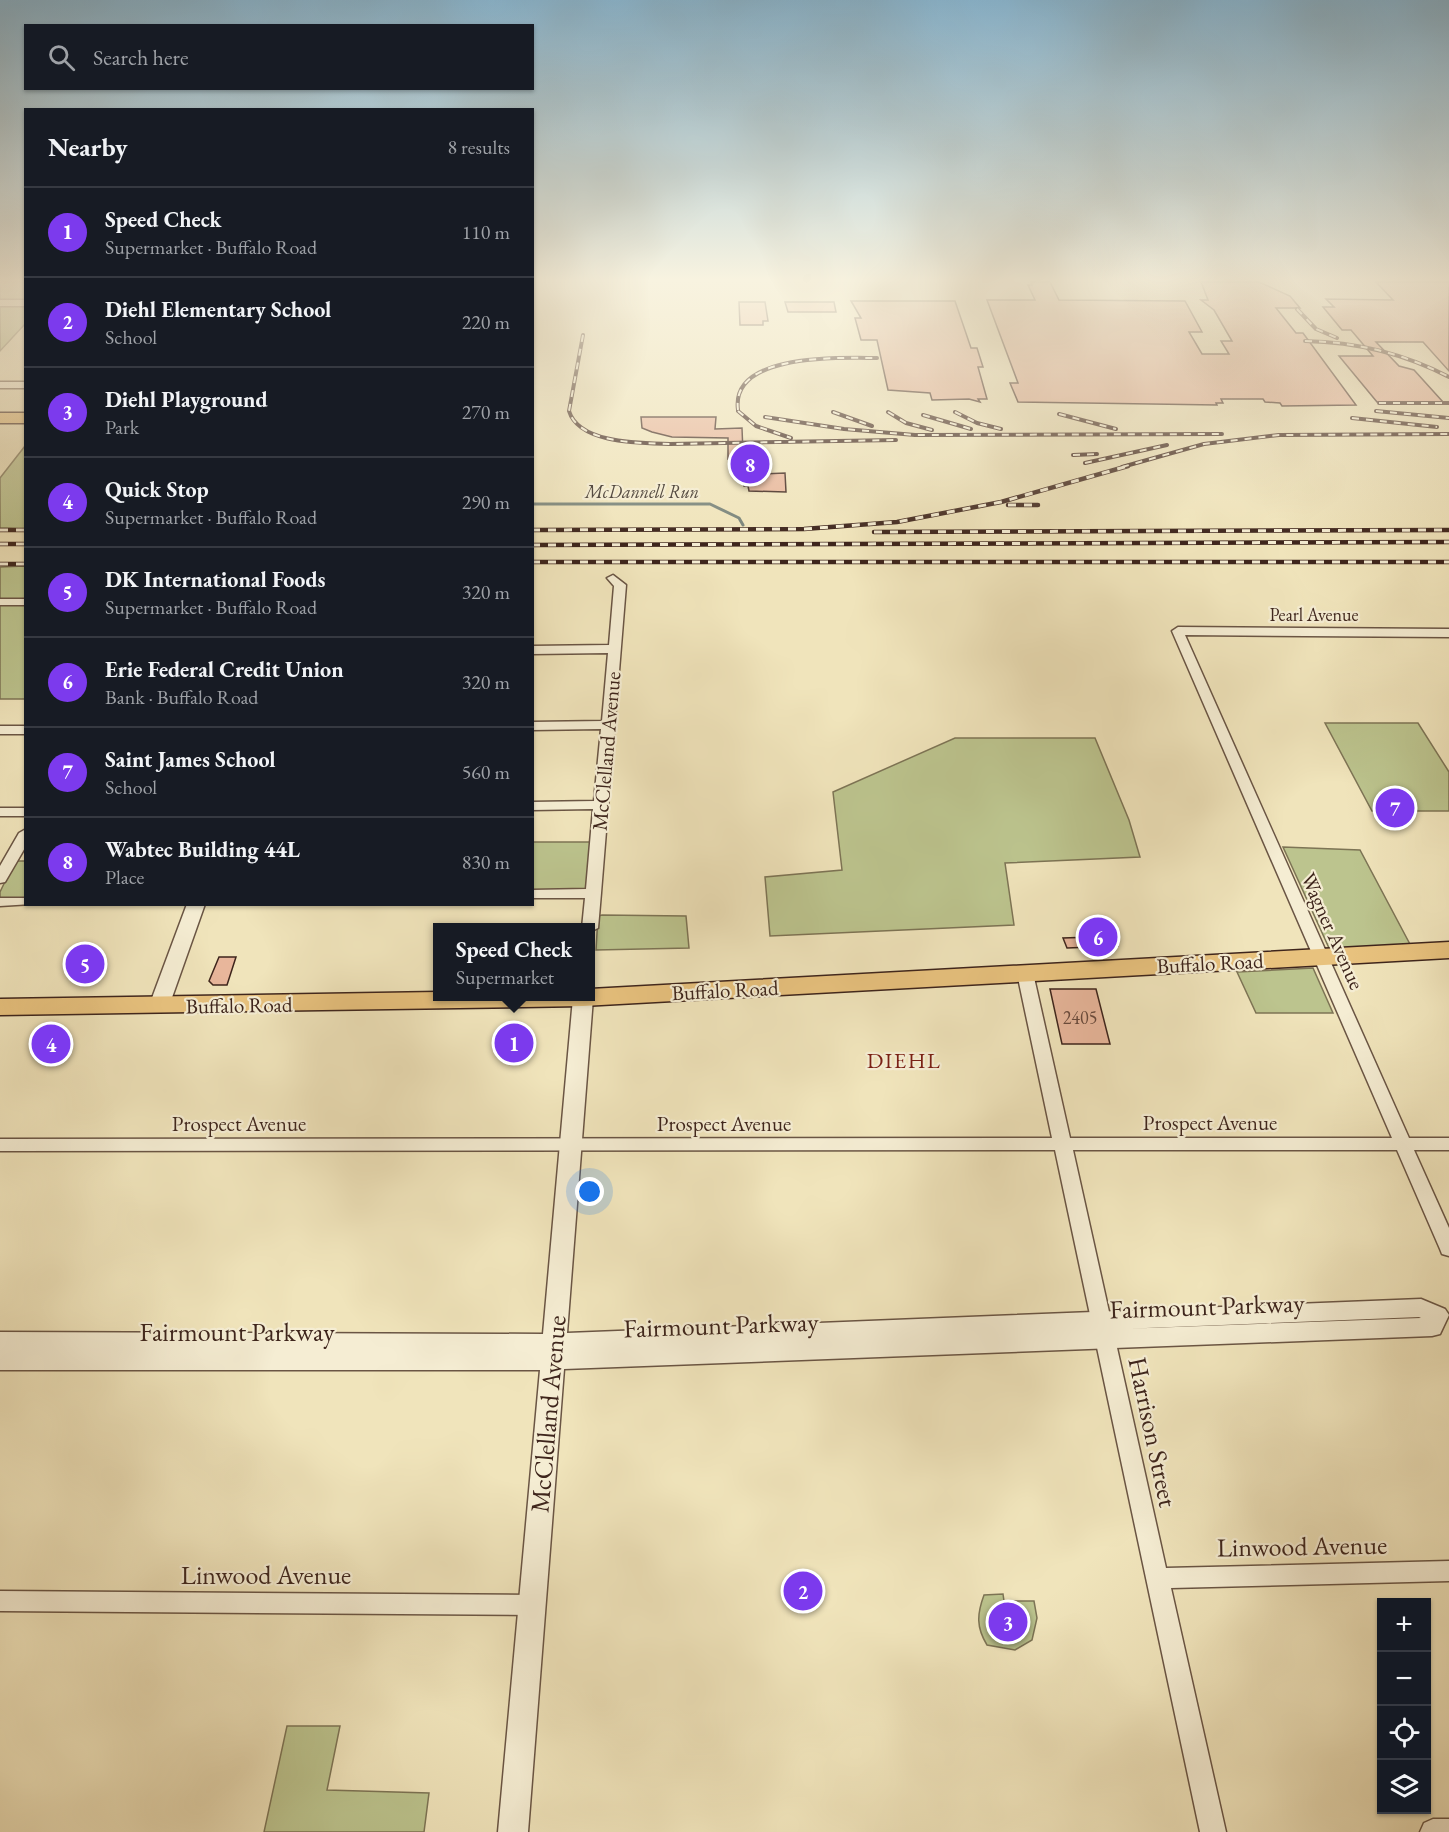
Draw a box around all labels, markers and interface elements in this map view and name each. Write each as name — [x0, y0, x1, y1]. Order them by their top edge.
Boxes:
search box — [24, 24, 534, 90]
icon: search — [45, 41, 78, 74]
text: Search here — [93, 43, 188, 72]
text: Nearby — [48, 130, 128, 164]
text: 8 results — [447, 134, 510, 160]
text: Speed Check — [105, 205, 222, 234]
text: 1 — [62, 219, 73, 245]
text: 110 m — [462, 219, 510, 245]
text: Supermarket · Buffalo Road — [105, 234, 317, 260]
text: Diehl Elementary School — [105, 295, 331, 324]
text: 2 — [62, 309, 73, 335]
text: 220 m — [462, 309, 510, 335]
text: School — [105, 324, 157, 350]
text: Diehl Playground — [105, 385, 268, 414]
text: 3 — [62, 399, 73, 425]
text: 270 m — [462, 399, 510, 425]
text: Park — [105, 414, 139, 440]
pin: 8 — [730, 442, 770, 486]
text: Quick Stop — [105, 475, 209, 504]
water label: McDannell Run — [584, 480, 699, 503]
text: 4 — [62, 489, 73, 515]
text: 290 m — [462, 489, 510, 515]
text: Supermarket · Buffalo Road — [105, 504, 317, 530]
text: DK International Foods — [105, 565, 326, 594]
text: 5 — [62, 579, 73, 605]
text: 320 m — [462, 579, 510, 605]
text: Supermarket · Buffalo Road — [105, 594, 317, 620]
street label: Pearl Avenue — [1270, 603, 1358, 626]
text: Erie Federal Credit Union — [105, 655, 344, 684]
text: 6 — [62, 669, 73, 695]
text: 320 m — [462, 669, 510, 695]
street label: McClelland Avenue — [586, 670, 626, 832]
text: Bank · Buffalo Road — [105, 684, 258, 710]
text: Saint James School — [105, 745, 275, 774]
text: 7 — [62, 759, 73, 785]
text: 560 m — [462, 759, 510, 785]
text: School — [105, 774, 157, 800]
pin: 7 — [1376, 786, 1414, 830]
text: Wabtec Building 44L — [105, 835, 300, 864]
text: 8 — [62, 849, 73, 875]
text: 830 m — [462, 849, 510, 875]
text: Place — [105, 864, 144, 890]
street label: Wagner Avenue — [1295, 868, 1371, 994]
pin: 6 — [1078, 914, 1118, 960]
popup — [433, 923, 595, 1001]
text: Speed Check — [456, 935, 572, 964]
pin: 5 — [66, 942, 104, 986]
street label: Buffalo Road — [1156, 947, 1264, 979]
text: Supermarket — [456, 964, 554, 990]
street label: Buffalo Road — [671, 974, 779, 1006]
street label: Buffalo Road — [185, 991, 293, 1019]
house number: 2405 — [1063, 1006, 1097, 1029]
pin: 1 — [494, 1020, 534, 1066]
pin: 4 — [32, 1022, 70, 1066]
district label: DIEHL — [867, 1046, 941, 1075]
street label: Prospect Avenue — [1143, 1109, 1277, 1136]
street label: Prospect Avenue — [172, 1110, 306, 1137]
street label: Prospect Avenue — [657, 1110, 791, 1137]
your location — [575, 1177, 604, 1206]
street label: Fairmount Parkway — [1109, 1286, 1306, 1326]
street label: Fairmount Parkway — [623, 1305, 820, 1345]
street label: McClelland Avenue — [522, 1314, 574, 1514]
street label: Fairmount Parkway — [139, 1315, 335, 1349]
street label: Harrison Street — [1121, 1354, 1185, 1510]
street label: Linwood Avenue — [1216, 1528, 1388, 1564]
street label: Linwood Avenue — [181, 1558, 351, 1592]
pin: 2 — [784, 1568, 822, 1614]
map controls — [1377, 1598, 1431, 1814]
button: + — [1377, 1598, 1431, 1652]
pin: 3 — [988, 1600, 1028, 1644]
button: − — [1377, 1652, 1431, 1706]
button: locate — [1377, 1706, 1431, 1760]
button: layers — [1377, 1760, 1431, 1814]

